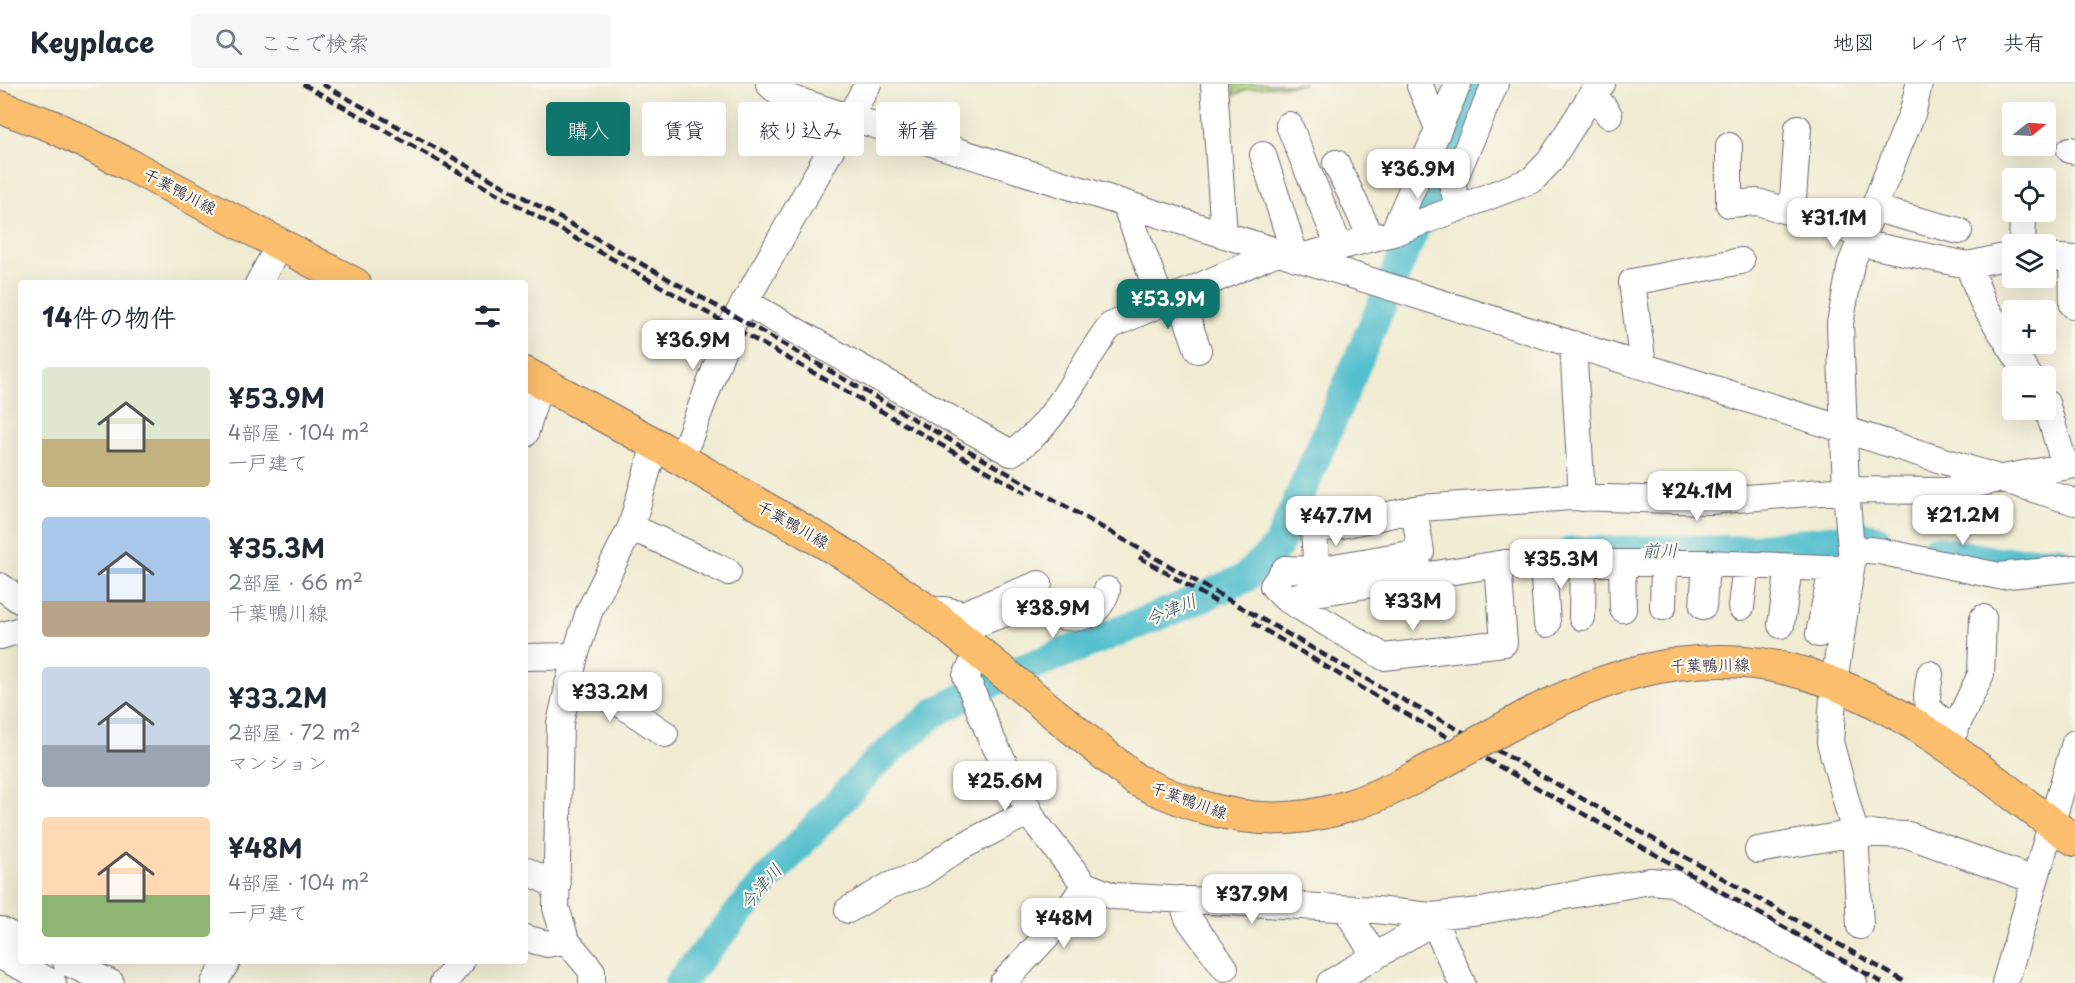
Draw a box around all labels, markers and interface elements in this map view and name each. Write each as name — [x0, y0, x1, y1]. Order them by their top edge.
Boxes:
search box — [191, 14, 611, 68]
text: Keyplace — [30, 20, 155, 63]
icon: search — [212, 25, 245, 58]
text: ここで検索 — [260, 25, 370, 58]
text: 地図 — [1833, 25, 1875, 57]
text: レイヤ — [1908, 25, 1970, 57]
text: 共有 — [2003, 25, 2045, 57]
chip: 購入 — [546, 102, 630, 156]
chip: 賃貸 — [642, 102, 726, 156]
chip: 絞り込み — [738, 102, 864, 156]
chip: 新着 — [876, 102, 960, 156]
north arrow — [2002, 102, 2056, 156]
map controls — [2002, 102, 2056, 420]
pin: ¥36.9M — [1369, 149, 1467, 200]
text: ¥36.9M — [1381, 153, 1455, 183]
street label: 千葉鴨川線 — [140, 161, 221, 219]
button: locate — [2002, 168, 2056, 222]
pin: ¥31.1M — [1785, 198, 1883, 249]
text: ¥31.1M — [1801, 202, 1867, 232]
button: layers — [2002, 234, 2056, 288]
pin: ¥53.9M — [1119, 279, 1217, 330]
text: ¥53.9M — [1131, 283, 1205, 313]
text: 14件の物件 — [42, 297, 176, 336]
icon: filters — [471, 300, 504, 333]
button: + — [2002, 300, 2056, 354]
pin: ¥36.9M — [644, 320, 742, 371]
text: ¥36.9M — [656, 324, 730, 354]
button: − — [2002, 366, 2056, 420]
text: ¥53.9M — [228, 378, 325, 417]
icon: home — [90, 391, 162, 463]
text: 4部屋 · 104 m² — [228, 417, 369, 447]
text: 一戸建て — [228, 447, 308, 477]
pin: ¥24.1M — [1648, 471, 1746, 522]
text: ¥24.1M — [1662, 475, 1732, 505]
street label: 千葉鴨川線 — [753, 493, 834, 554]
pin: ¥21.2M — [1914, 495, 2012, 546]
pin: ¥47.7M — [1287, 496, 1385, 547]
text: ¥21.2M — [1926, 499, 2000, 529]
text: ¥47.7M — [1300, 500, 1372, 530]
text: ¥35.3M — [228, 528, 325, 567]
water label: 前川 — [1642, 536, 1678, 563]
pin: ¥35.3M — [1512, 539, 1610, 590]
icon: home — [90, 541, 162, 613]
text: ¥35.3M — [1524, 543, 1598, 573]
text: 2部屋 · 66 m² — [228, 567, 363, 597]
pin: ¥33M — [1377, 581, 1449, 632]
text: ¥33M — [1384, 585, 1442, 615]
water label: 今津川 — [1140, 586, 1201, 631]
pin: ¥38.9M — [1004, 588, 1102, 639]
text: ¥38.9M — [1016, 592, 1090, 622]
text: 千葉鴨川線 — [228, 597, 328, 627]
street label: 千葉鴨川線 — [1670, 651, 1750, 677]
pin: ¥33.2M — [561, 672, 659, 723]
text: ¥33.2M — [572, 676, 648, 706]
text: ¥33.2M — [228, 678, 327, 717]
icon: home — [90, 691, 162, 763]
text: 2部屋 · 72 m² — [228, 717, 361, 747]
text: マンション — [228, 747, 327, 777]
pin: ¥25.6M — [956, 761, 1054, 812]
text: ¥25.6M — [967, 765, 1043, 795]
street label: 千葉鴨川線 — [1148, 774, 1231, 824]
text: ¥48M — [228, 828, 303, 867]
icon: home — [90, 841, 162, 913]
water label: 今津川 — [732, 857, 788, 915]
text: 4部屋 · 104 m² — [228, 867, 369, 897]
pin: ¥37.9M — [1203, 874, 1301, 925]
text: ¥37.9M — [1216, 878, 1288, 908]
text: 一戸建て — [228, 897, 308, 927]
pin: ¥48M — [1028, 898, 1100, 949]
text: ¥48M — [1035, 902, 1093, 932]

